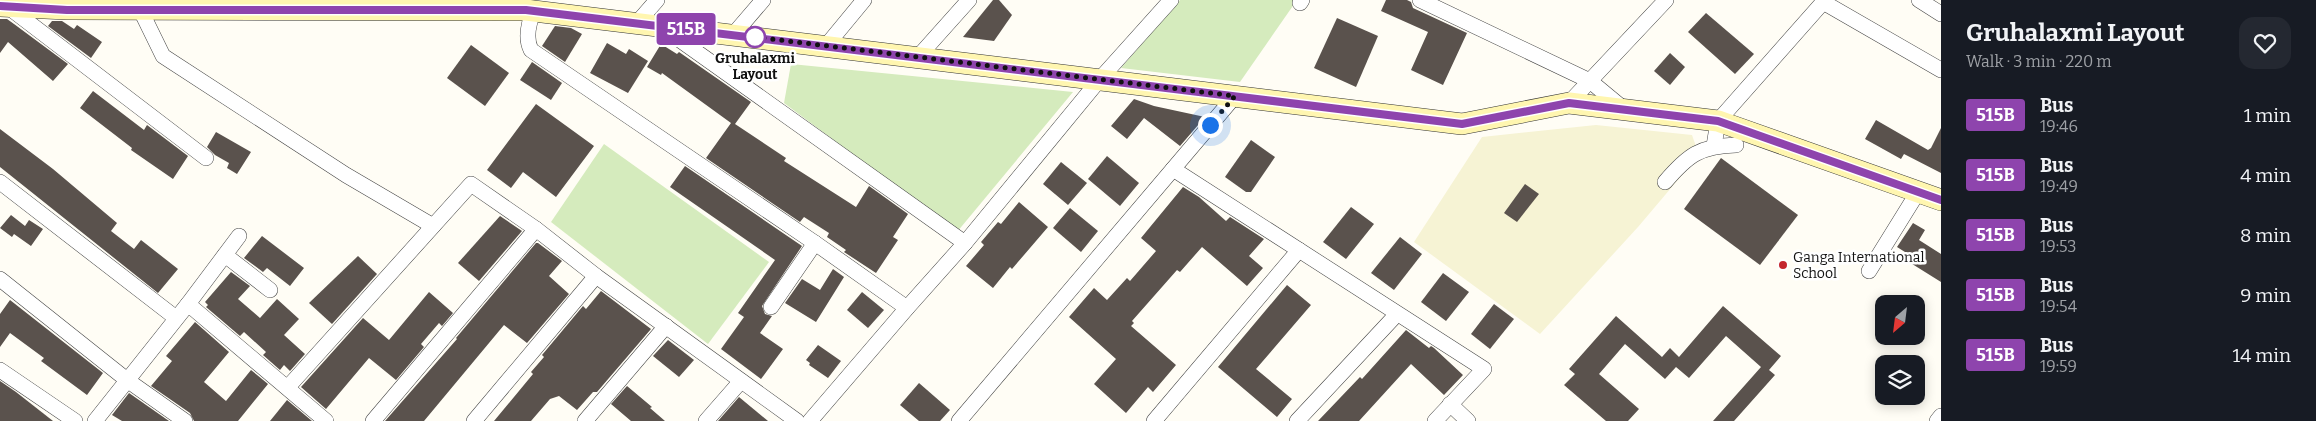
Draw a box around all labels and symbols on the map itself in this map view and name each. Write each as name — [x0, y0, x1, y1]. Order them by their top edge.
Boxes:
line badge: 515B — [651, 13, 721, 45]
marker: Gruhalaxmi Layout — [744, 26, 766, 48]
place label: Gruhalaxmi Layout — [715, 50, 795, 83]
your location — [1198, 113, 1223, 138]
place label: Ganga International School — [1793, 249, 1924, 282]
marker: Ganga International School — [1777, 259, 1789, 271]
north arrow — [1875, 295, 1925, 345]

